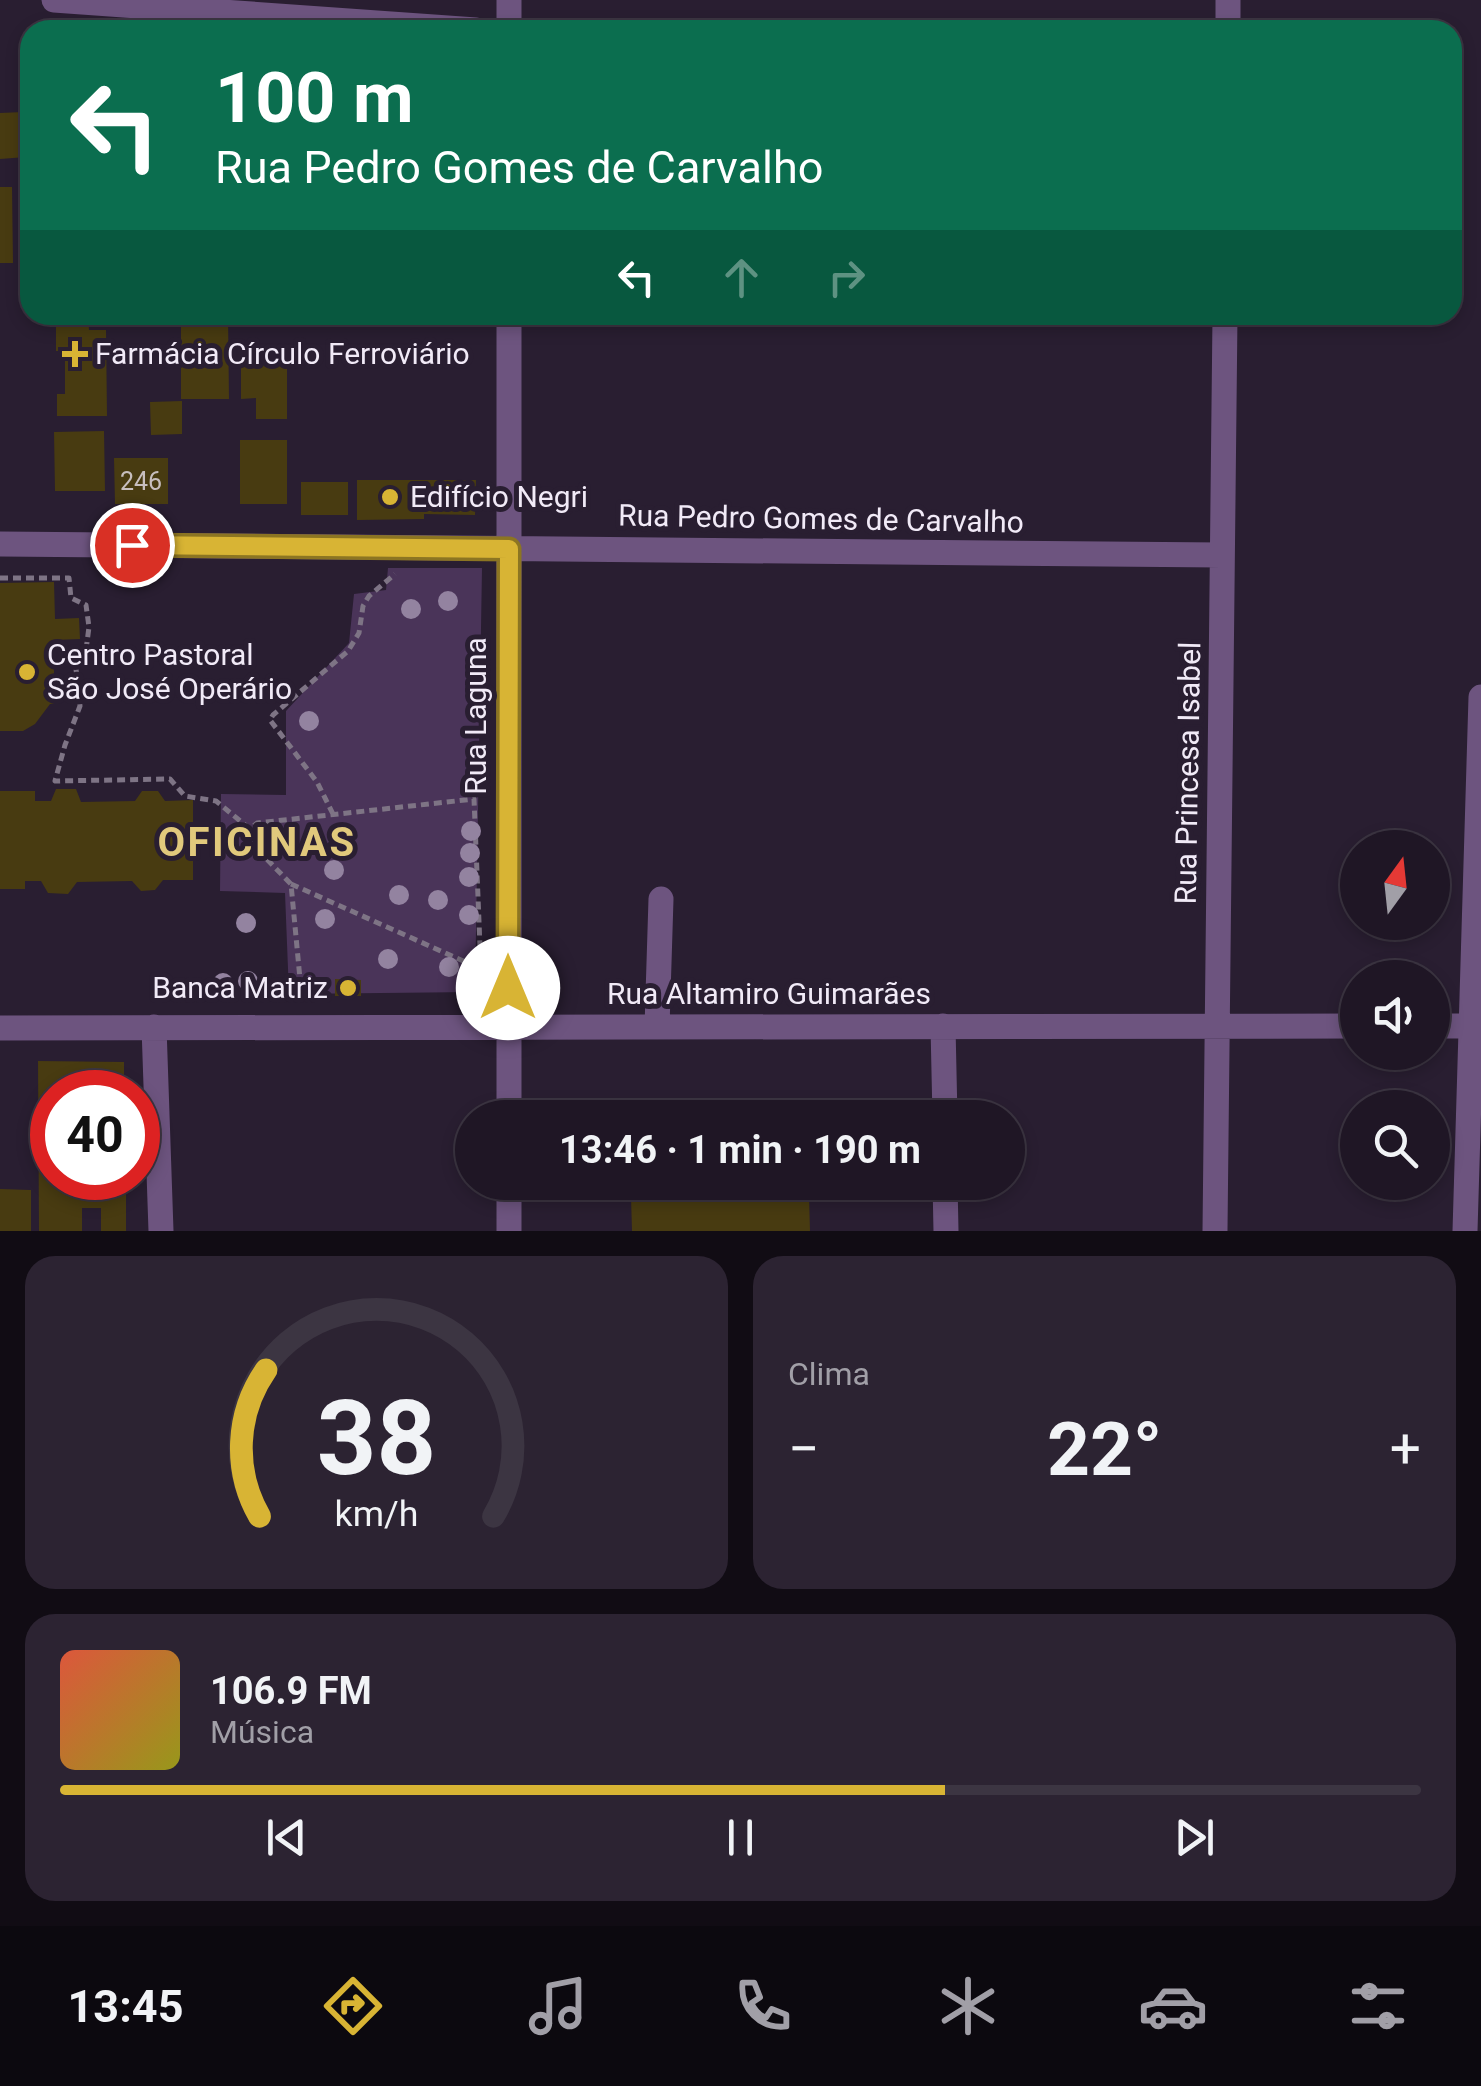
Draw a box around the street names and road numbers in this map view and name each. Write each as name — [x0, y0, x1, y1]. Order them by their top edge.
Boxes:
street label: Rua Pedro Gomes de Carvalho — [618, 497, 1024, 540]
street label: Rua Laguna — [458, 637, 493, 795]
street label: Rua Princesa Isabel — [1168, 641, 1207, 905]
street label: Rua Altamiro Guimarães — [607, 976, 931, 1011]

